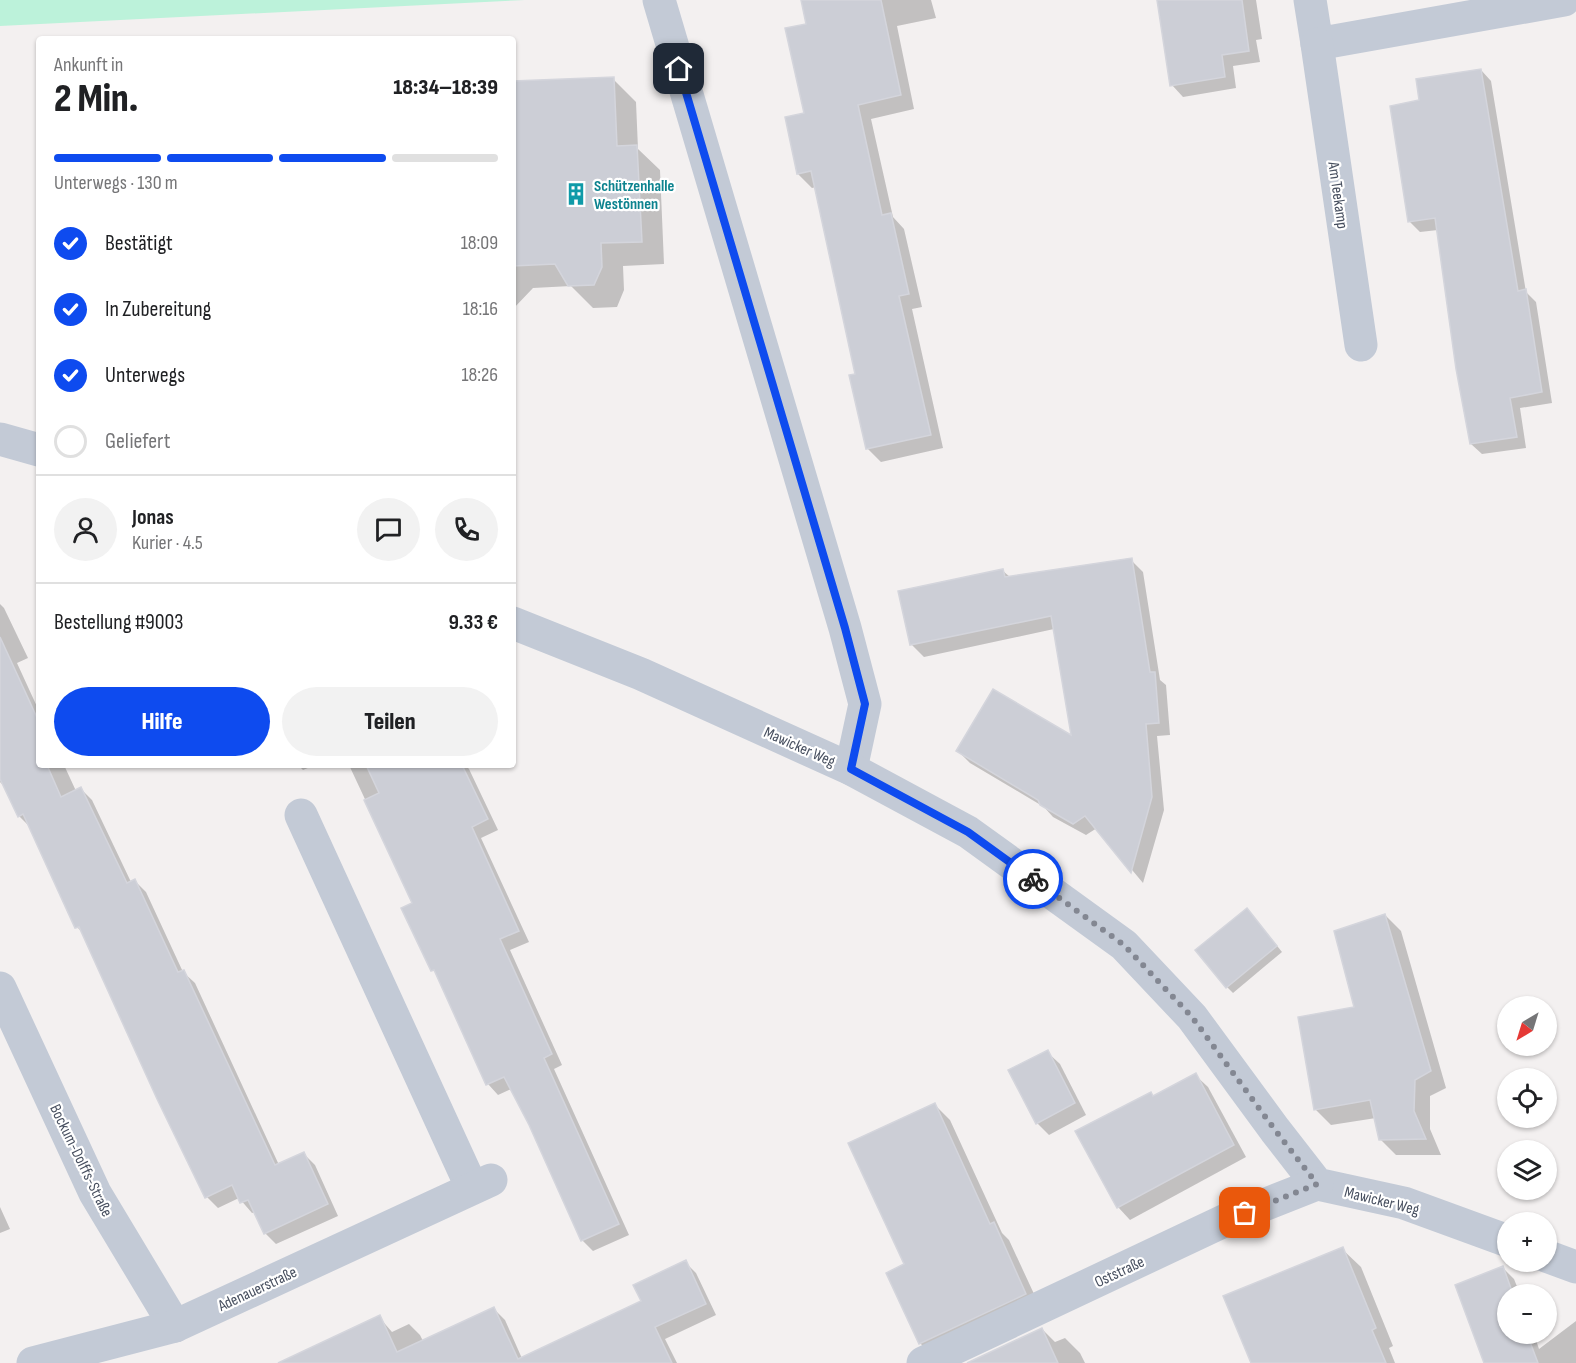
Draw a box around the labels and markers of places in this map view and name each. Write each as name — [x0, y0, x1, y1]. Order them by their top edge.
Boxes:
pin — [653, 43, 704, 94]
place label: Schützenhalle Westönnen — [594, 177, 674, 214]
building icon: Schützenhalle Westönnen — [563, 181, 589, 207]
pin — [1219, 1187, 1270, 1238]

